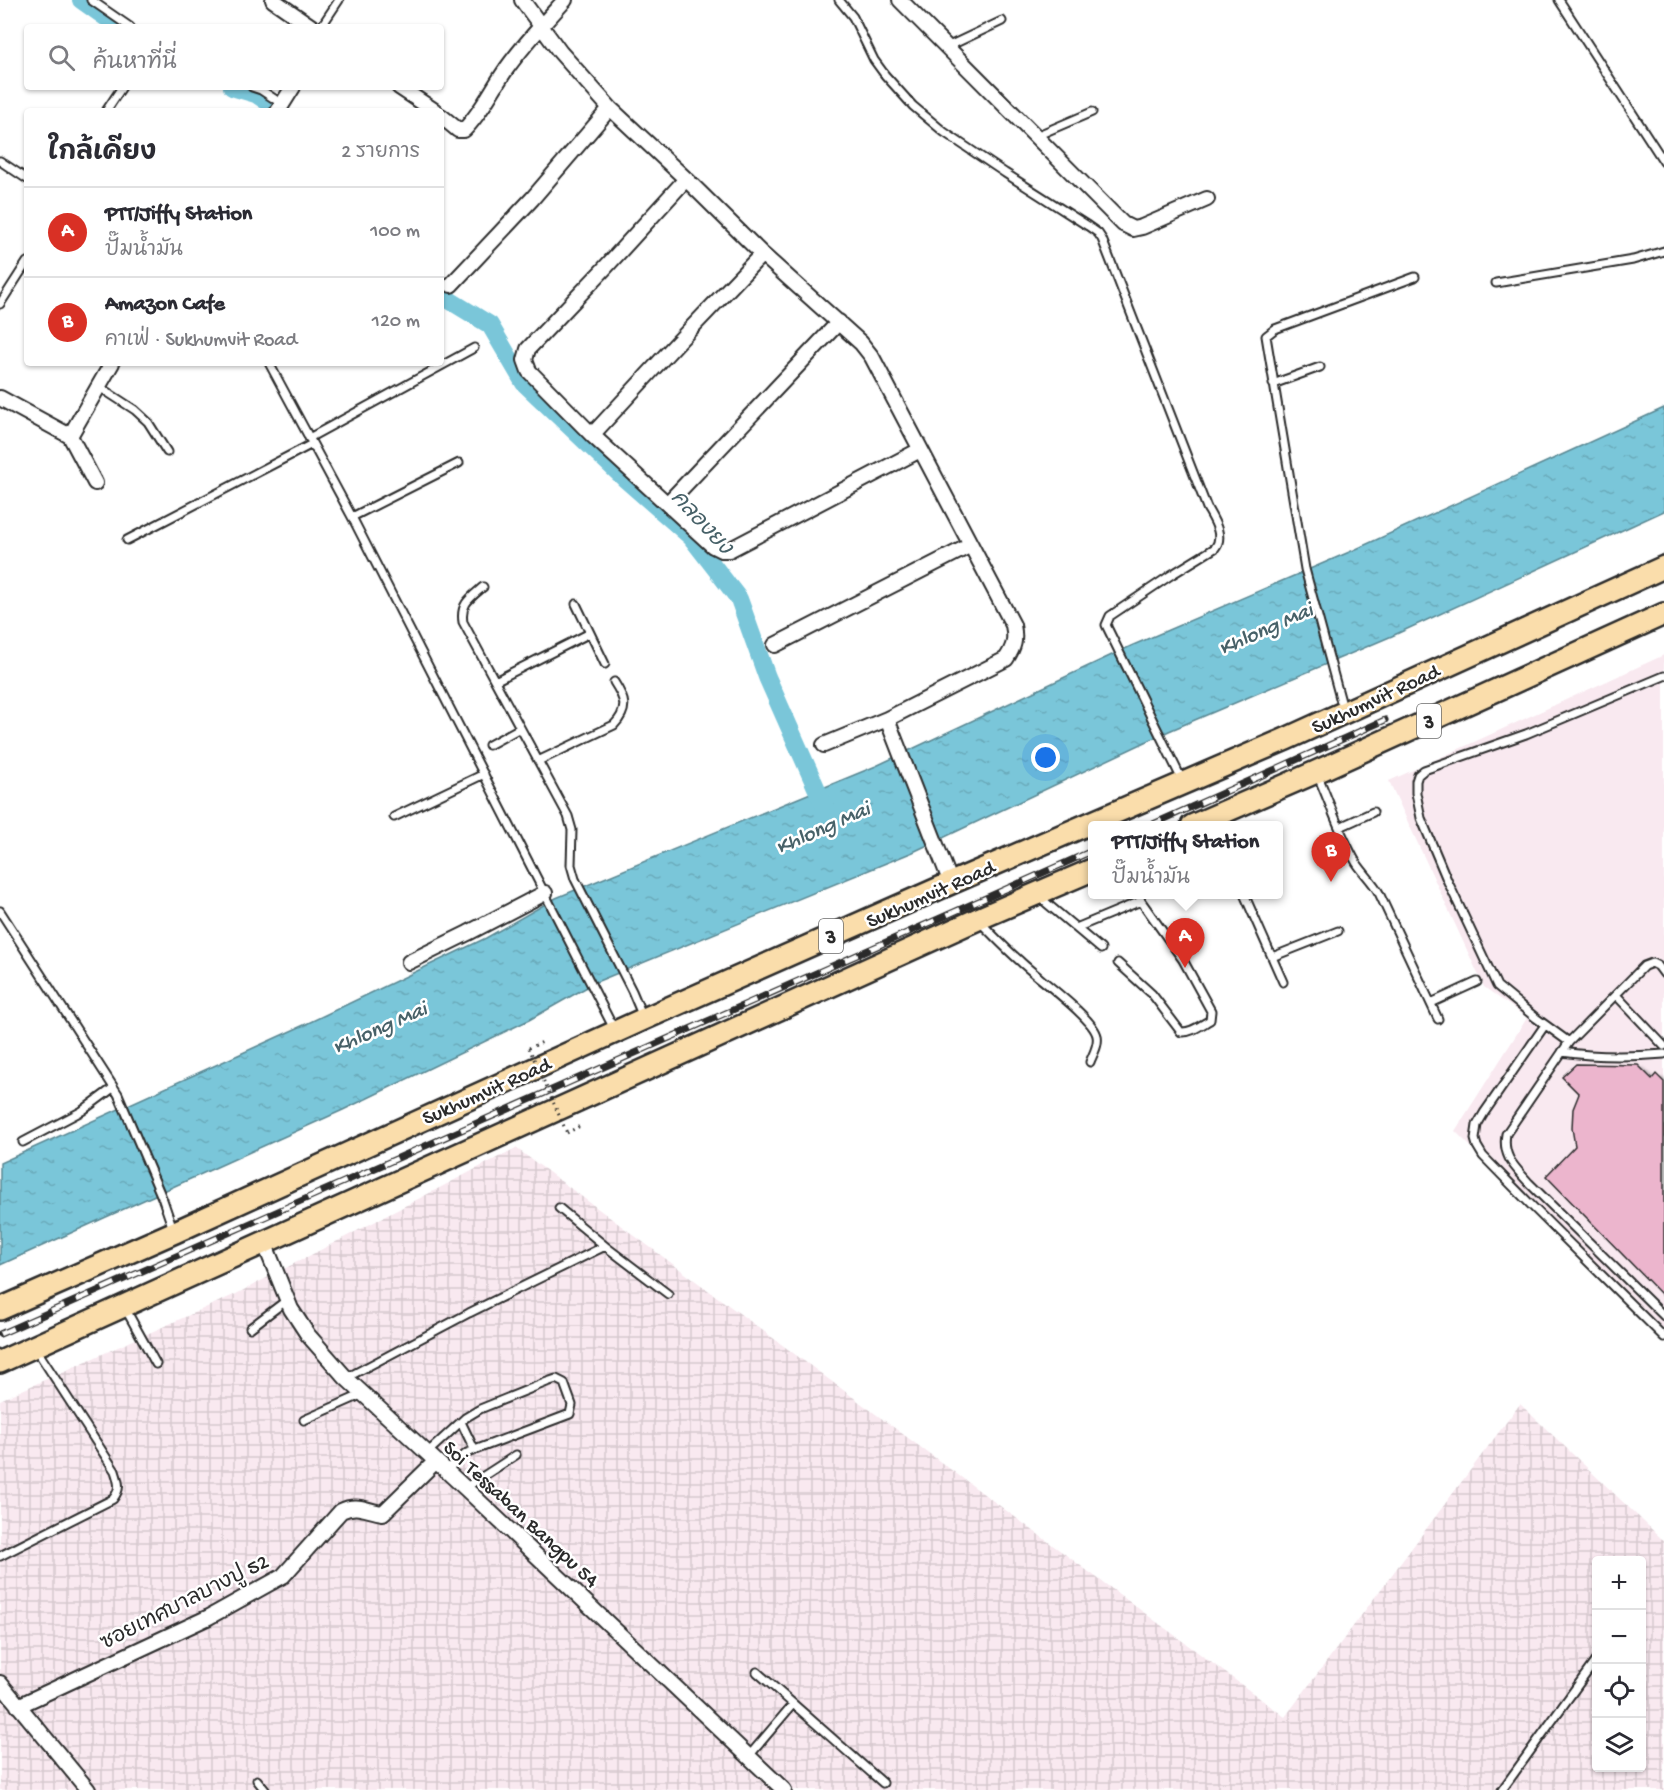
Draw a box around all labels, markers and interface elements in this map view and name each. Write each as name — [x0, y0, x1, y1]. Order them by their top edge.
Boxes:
search box — [24, 24, 444, 90]
icon: search — [45, 41, 78, 74]
text: ค้นหาที่นี่ — [93, 51, 177, 77]
text: ใกล้เคียง — [48, 139, 156, 170]
text: 2 รายการ — [341, 142, 420, 165]
text: PTT/Jiffy Station — [105, 202, 252, 228]
text: A — [62, 221, 73, 244]
text: 100 m — [370, 221, 420, 244]
text: ปั๊มน้ำมัน — [105, 240, 183, 263]
text: Amazon Cafe — [105, 292, 225, 318]
text: B — [62, 311, 73, 334]
text: 120 m — [372, 311, 420, 334]
text: คาเฟ่ · Sukhumvit Road — [105, 330, 297, 353]
water label: คลองยง — [664, 486, 738, 563]
water label: Khlong Mai — [1215, 597, 1320, 663]
street label: Sukhumvit Road — [1309, 660, 1446, 742]
road number: 3 — [1417, 704, 1441, 738]
your location — [1031, 743, 1060, 772]
water label: Khlong Mai — [772, 796, 877, 862]
popup — [1088, 821, 1283, 899]
text: PTT/Jiffy Station — [1112, 830, 1259, 856]
pin: B — [1312, 832, 1350, 882]
street label: Sukhumvit Road — [863, 856, 1001, 936]
text: ปั๊มน้ำมัน — [1112, 868, 1190, 891]
pin: A — [1166, 918, 1204, 968]
road number: 3 — [819, 919, 843, 953]
water label: Khlong Mai — [329, 996, 434, 1062]
street label: Sukhumvit Road — [419, 1053, 557, 1133]
street label: Soi Tessaban Bangpu 54 — [436, 1437, 603, 1594]
street label: ซอยเทศบาลบางปู 52 — [96, 1549, 274, 1657]
map controls — [1592, 1556, 1646, 1772]
button: + — [1592, 1556, 1646, 1610]
button: − — [1592, 1610, 1646, 1664]
button: locate — [1592, 1664, 1646, 1718]
button: layers — [1592, 1718, 1646, 1772]

